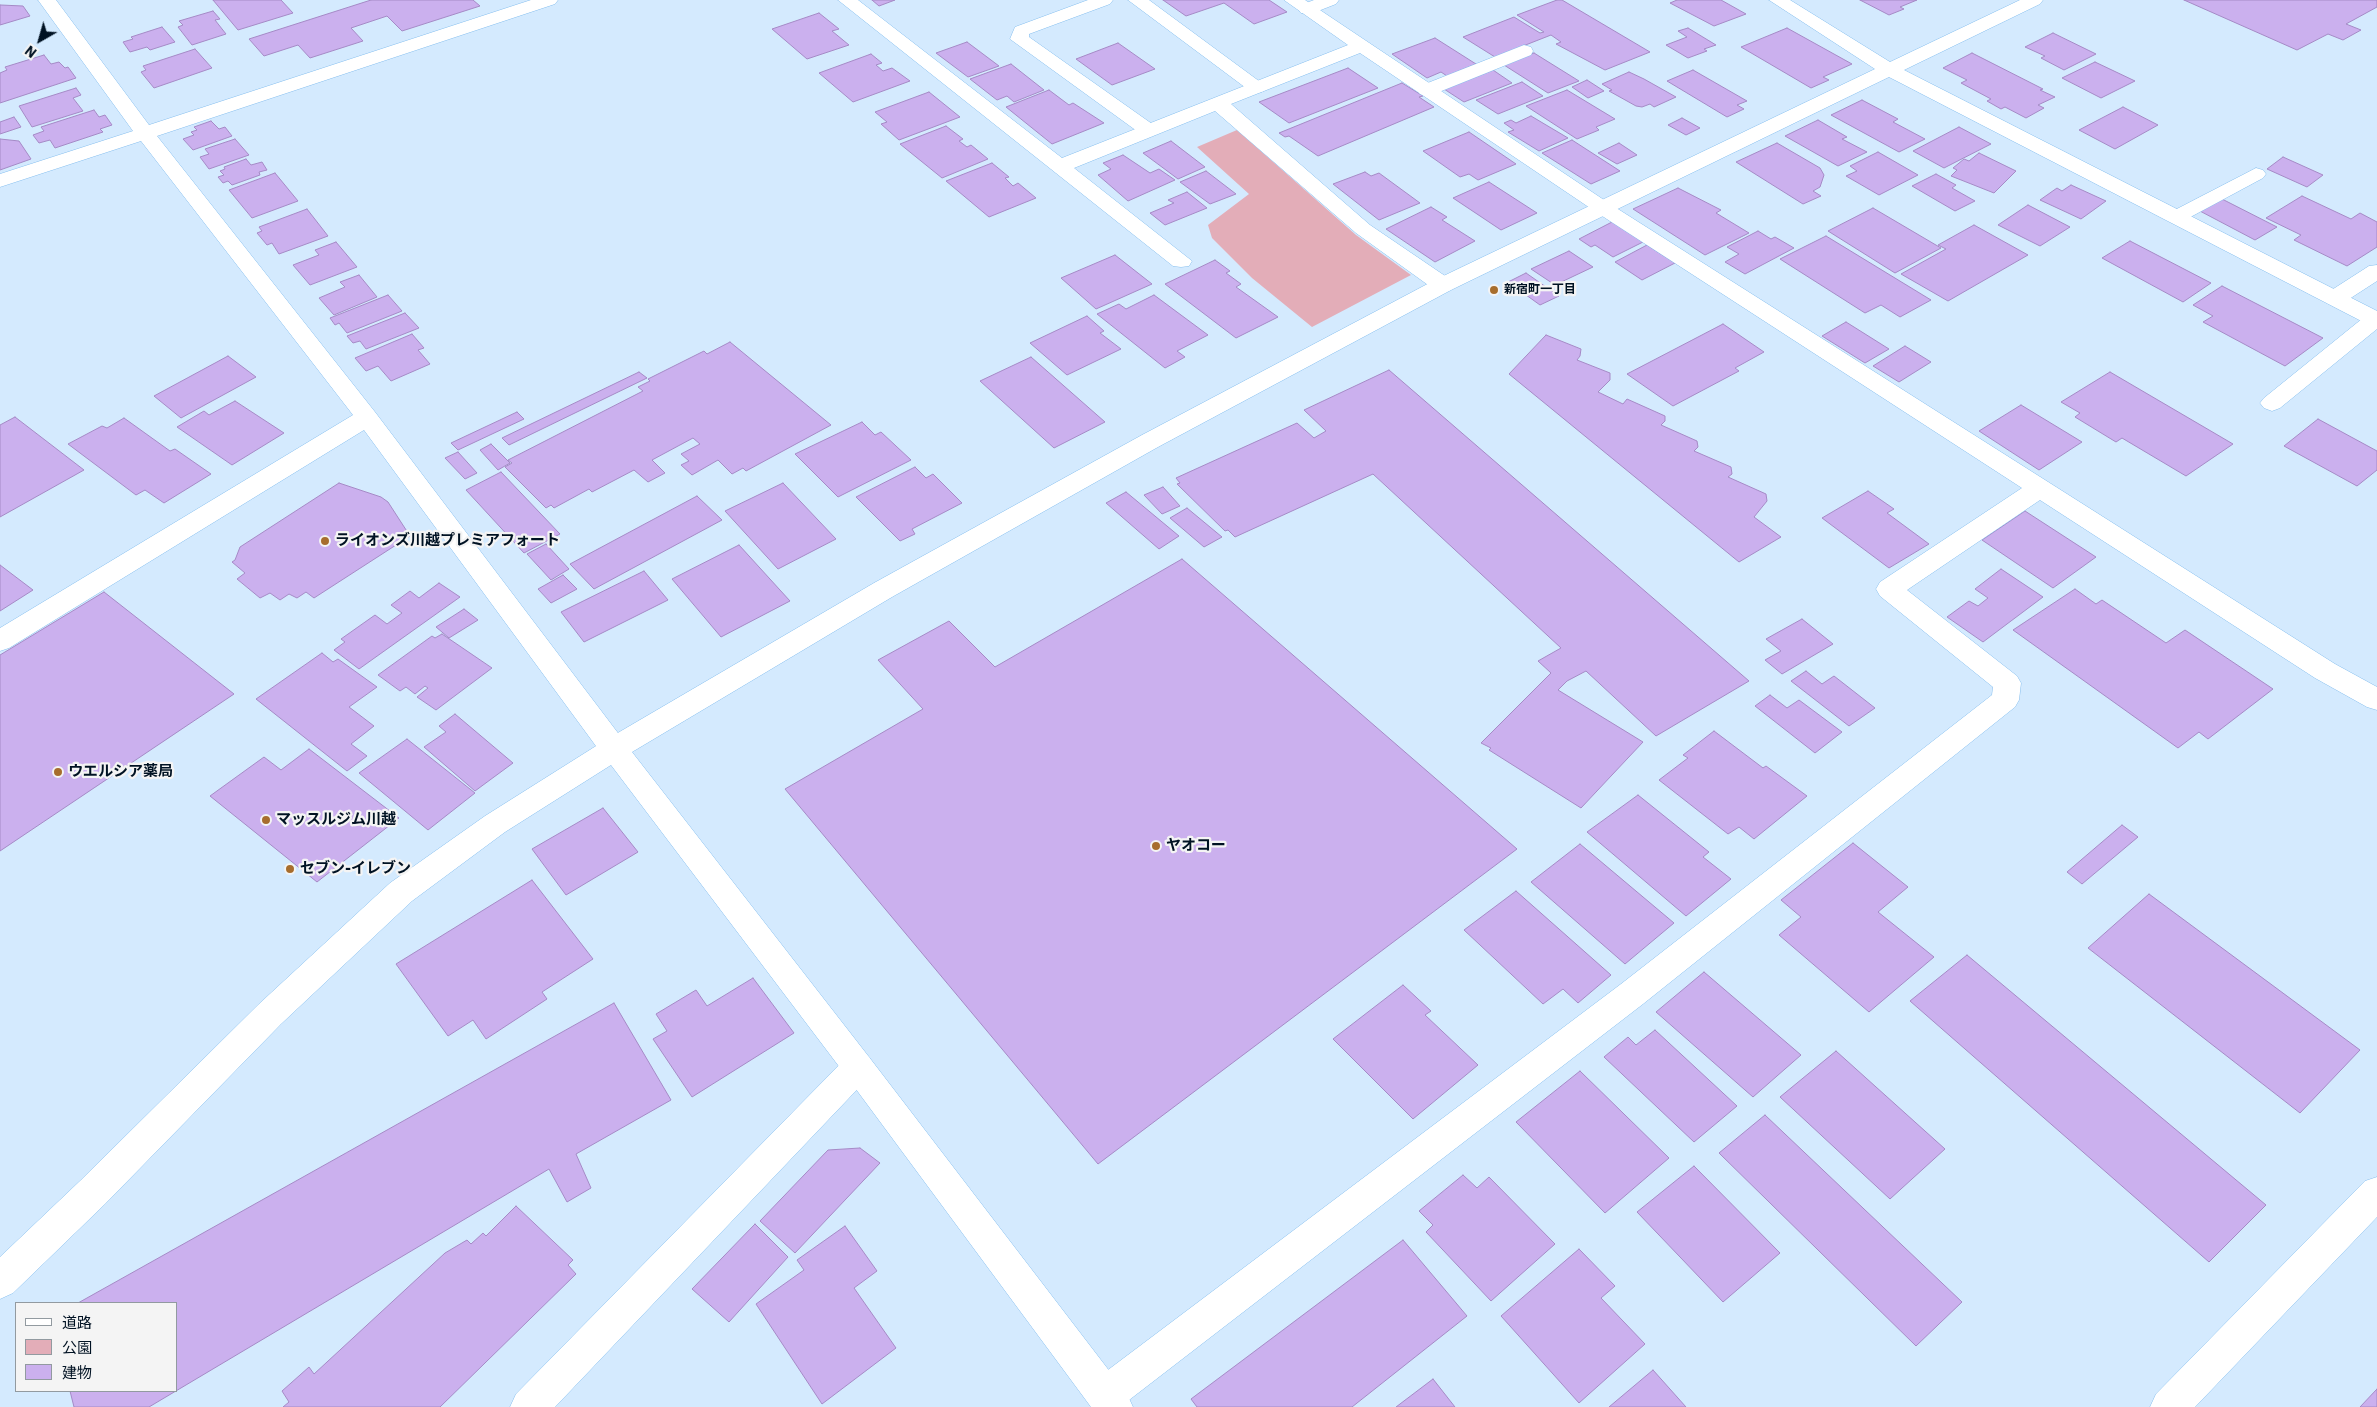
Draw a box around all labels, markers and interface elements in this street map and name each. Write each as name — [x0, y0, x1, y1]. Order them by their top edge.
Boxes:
north arrow — [15, 15, 65, 65]
text: N — [21, 42, 40, 62]
place label: 新宿町一丁目 — [1504, 283, 1576, 297]
marker: 新宿町一丁目 — [1488, 284, 1500, 296]
place label: ライオンズ川越プレミアフォート — [335, 532, 560, 550]
marker: ライオンズ川越プレミアフォート — [319, 535, 331, 547]
place label: ウエルシア薬局 — [68, 763, 173, 781]
marker: ウエルシア薬局 — [52, 766, 64, 778]
place label: マッスルジム川越 — [276, 811, 396, 829]
marker: マッスルジム川越 — [260, 814, 272, 826]
place label: ヤオコー — [1166, 837, 1226, 855]
marker: ヤオコー — [1150, 840, 1162, 852]
place label: セブン-イレブン — [300, 860, 411, 878]
marker: セブン-イレブン — [284, 863, 296, 875]
legend — [15, 1302, 178, 1392]
text: 道路 — [62, 1313, 92, 1332]
text: 公園 — [62, 1338, 92, 1357]
text: 建物 — [62, 1363, 92, 1382]

